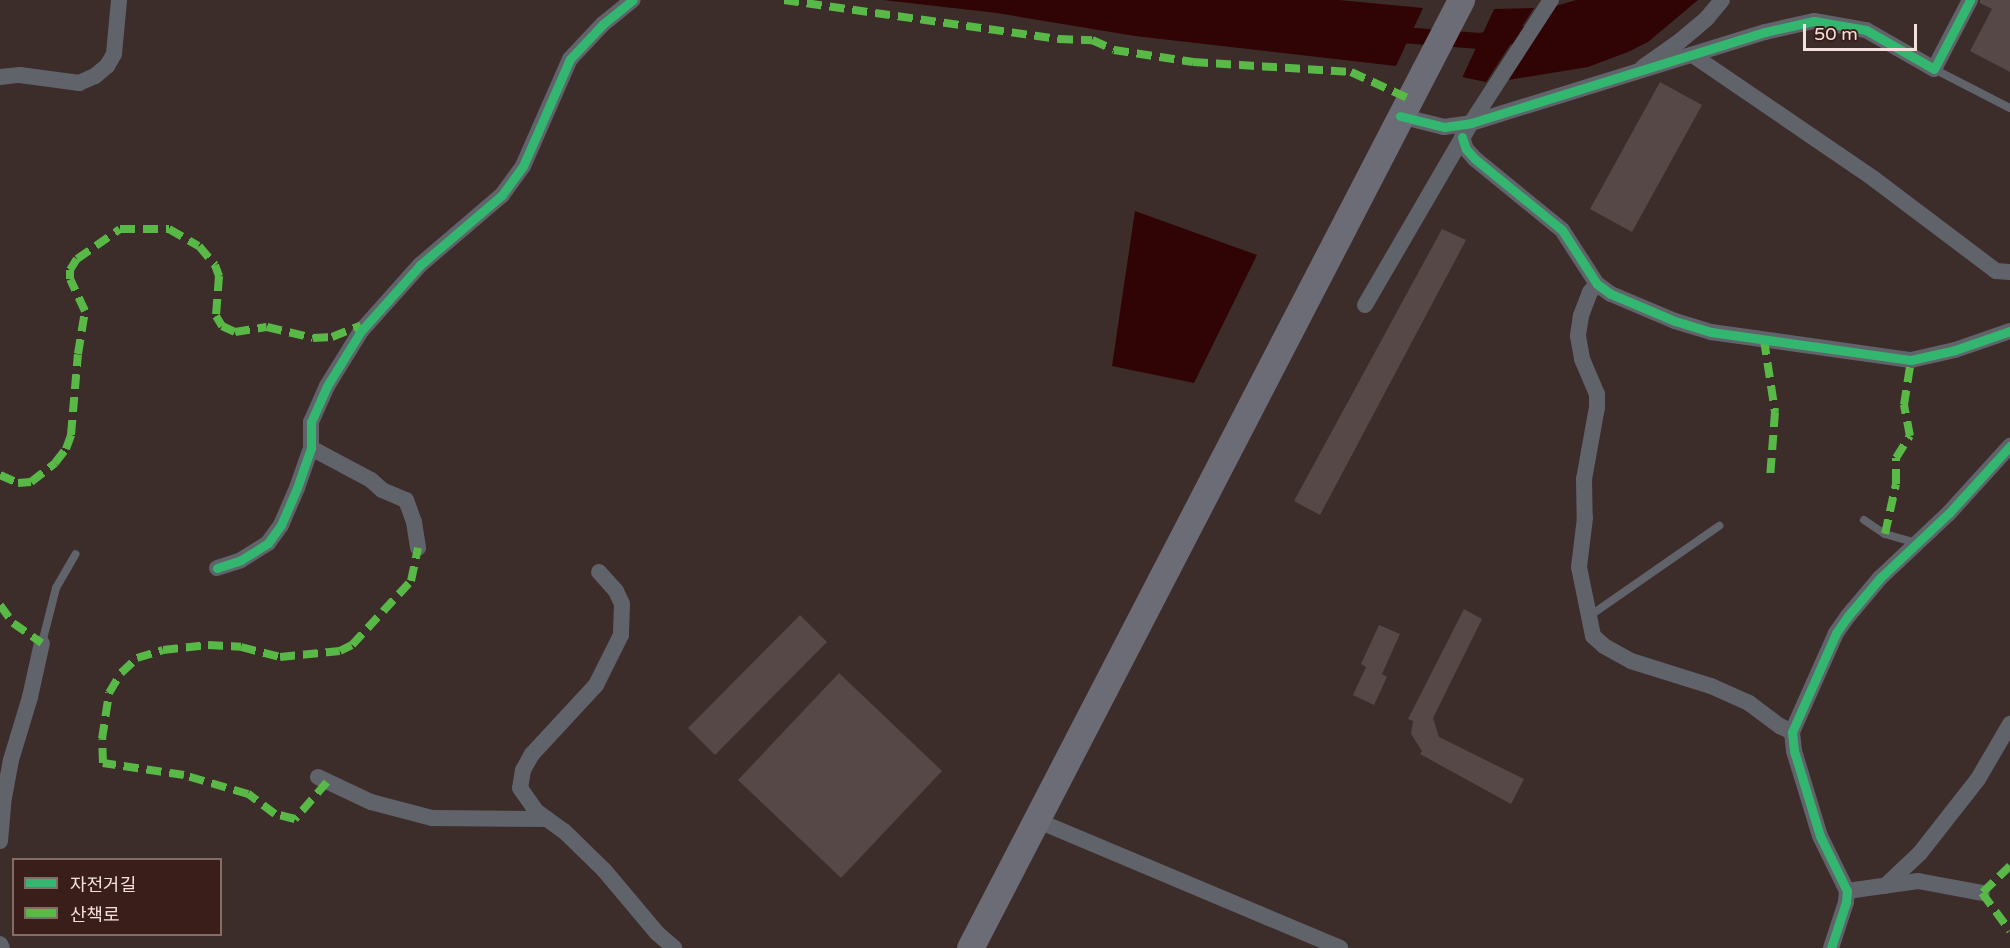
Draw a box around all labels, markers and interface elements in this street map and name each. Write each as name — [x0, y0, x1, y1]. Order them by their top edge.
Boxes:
scale bar — [1806, 12, 1920, 50]
text: 50 m — [1814, 23, 1858, 45]
legend — [12, 858, 222, 936]
text: 자전거길 — [70, 874, 136, 896]
text: 산책로 — [70, 904, 120, 926]

